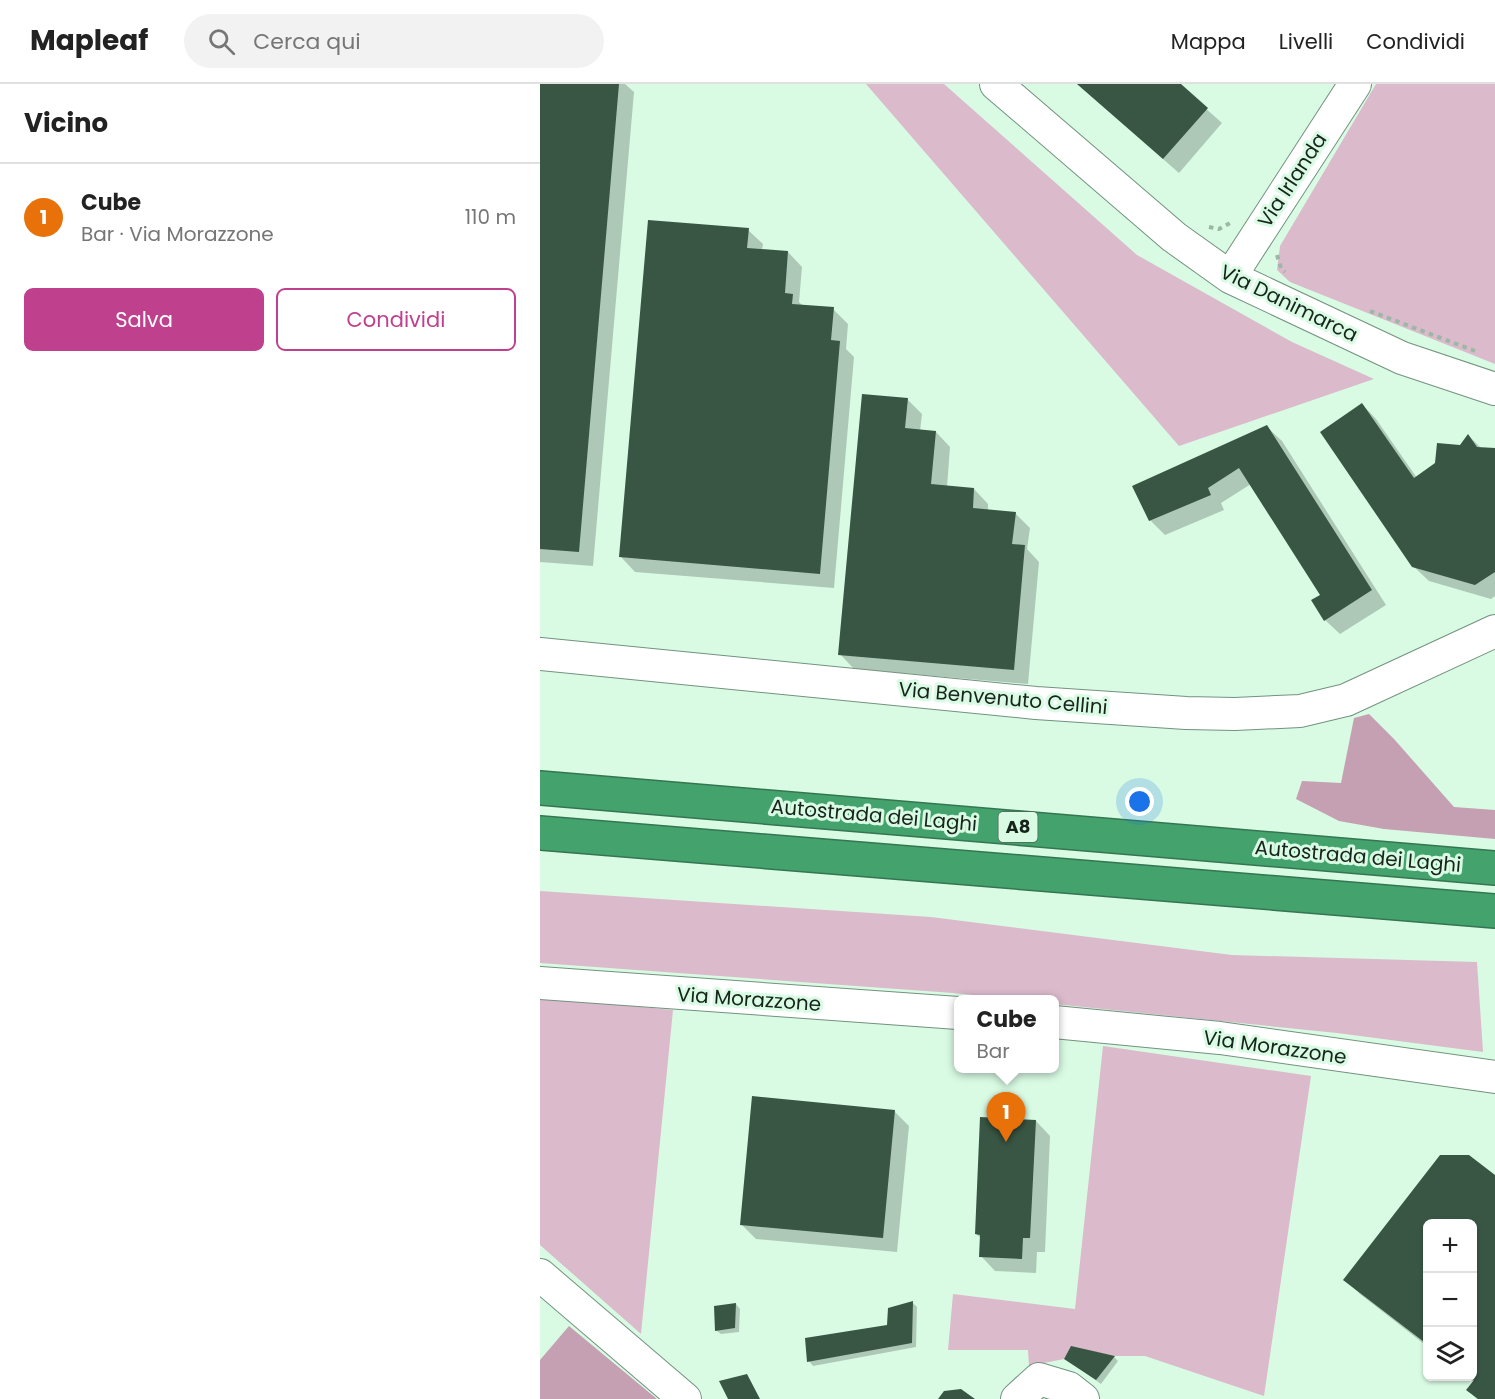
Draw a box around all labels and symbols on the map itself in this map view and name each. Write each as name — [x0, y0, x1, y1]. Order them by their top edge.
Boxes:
street label: Via Irlanda — [1251, 127, 1333, 233]
street label: Via Danimarca — [1215, 258, 1363, 348]
street label: Via Benvenuto Cellini — [897, 675, 1109, 721]
your location — [1125, 787, 1154, 816]
street label: Autostrada dei Laghi — [770, 792, 978, 838]
road number: A8 — [998, 812, 1038, 842]
street label: Autostrada dei Laghi — [1254, 833, 1462, 879]
street label: Via Morazzone — [676, 980, 822, 1018]
street label: Via Morazzone — [1202, 1023, 1348, 1071]
pin: 1 — [986, 1092, 1026, 1142]

